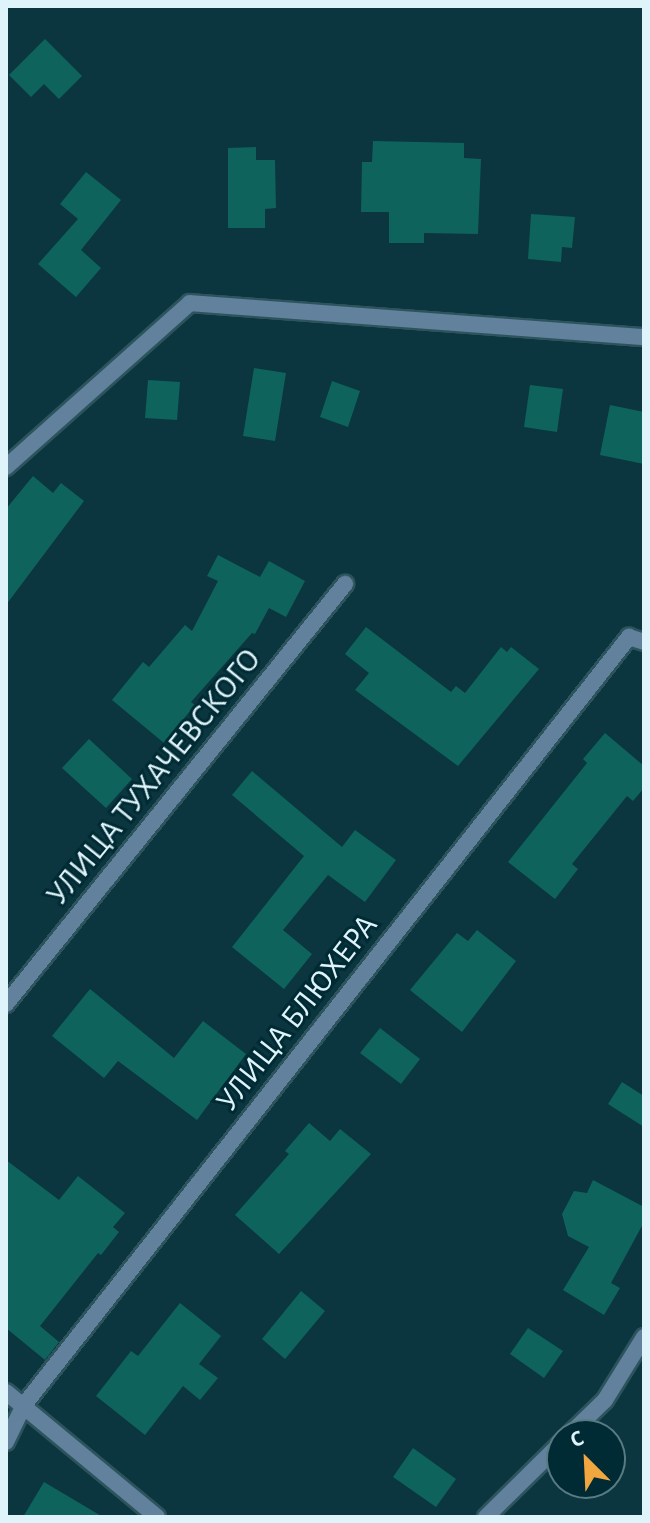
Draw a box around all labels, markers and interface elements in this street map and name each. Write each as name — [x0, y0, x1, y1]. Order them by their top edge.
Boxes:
street label: УЛИЦА ТУХАЧЕВСКОГО — [39, 641, 269, 913]
street label: УЛИЦА БЛЮХЕРА — [208, 907, 386, 1119]
north arrow — [546, 1419, 626, 1499]
text: С — [567, 1426, 587, 1451]

